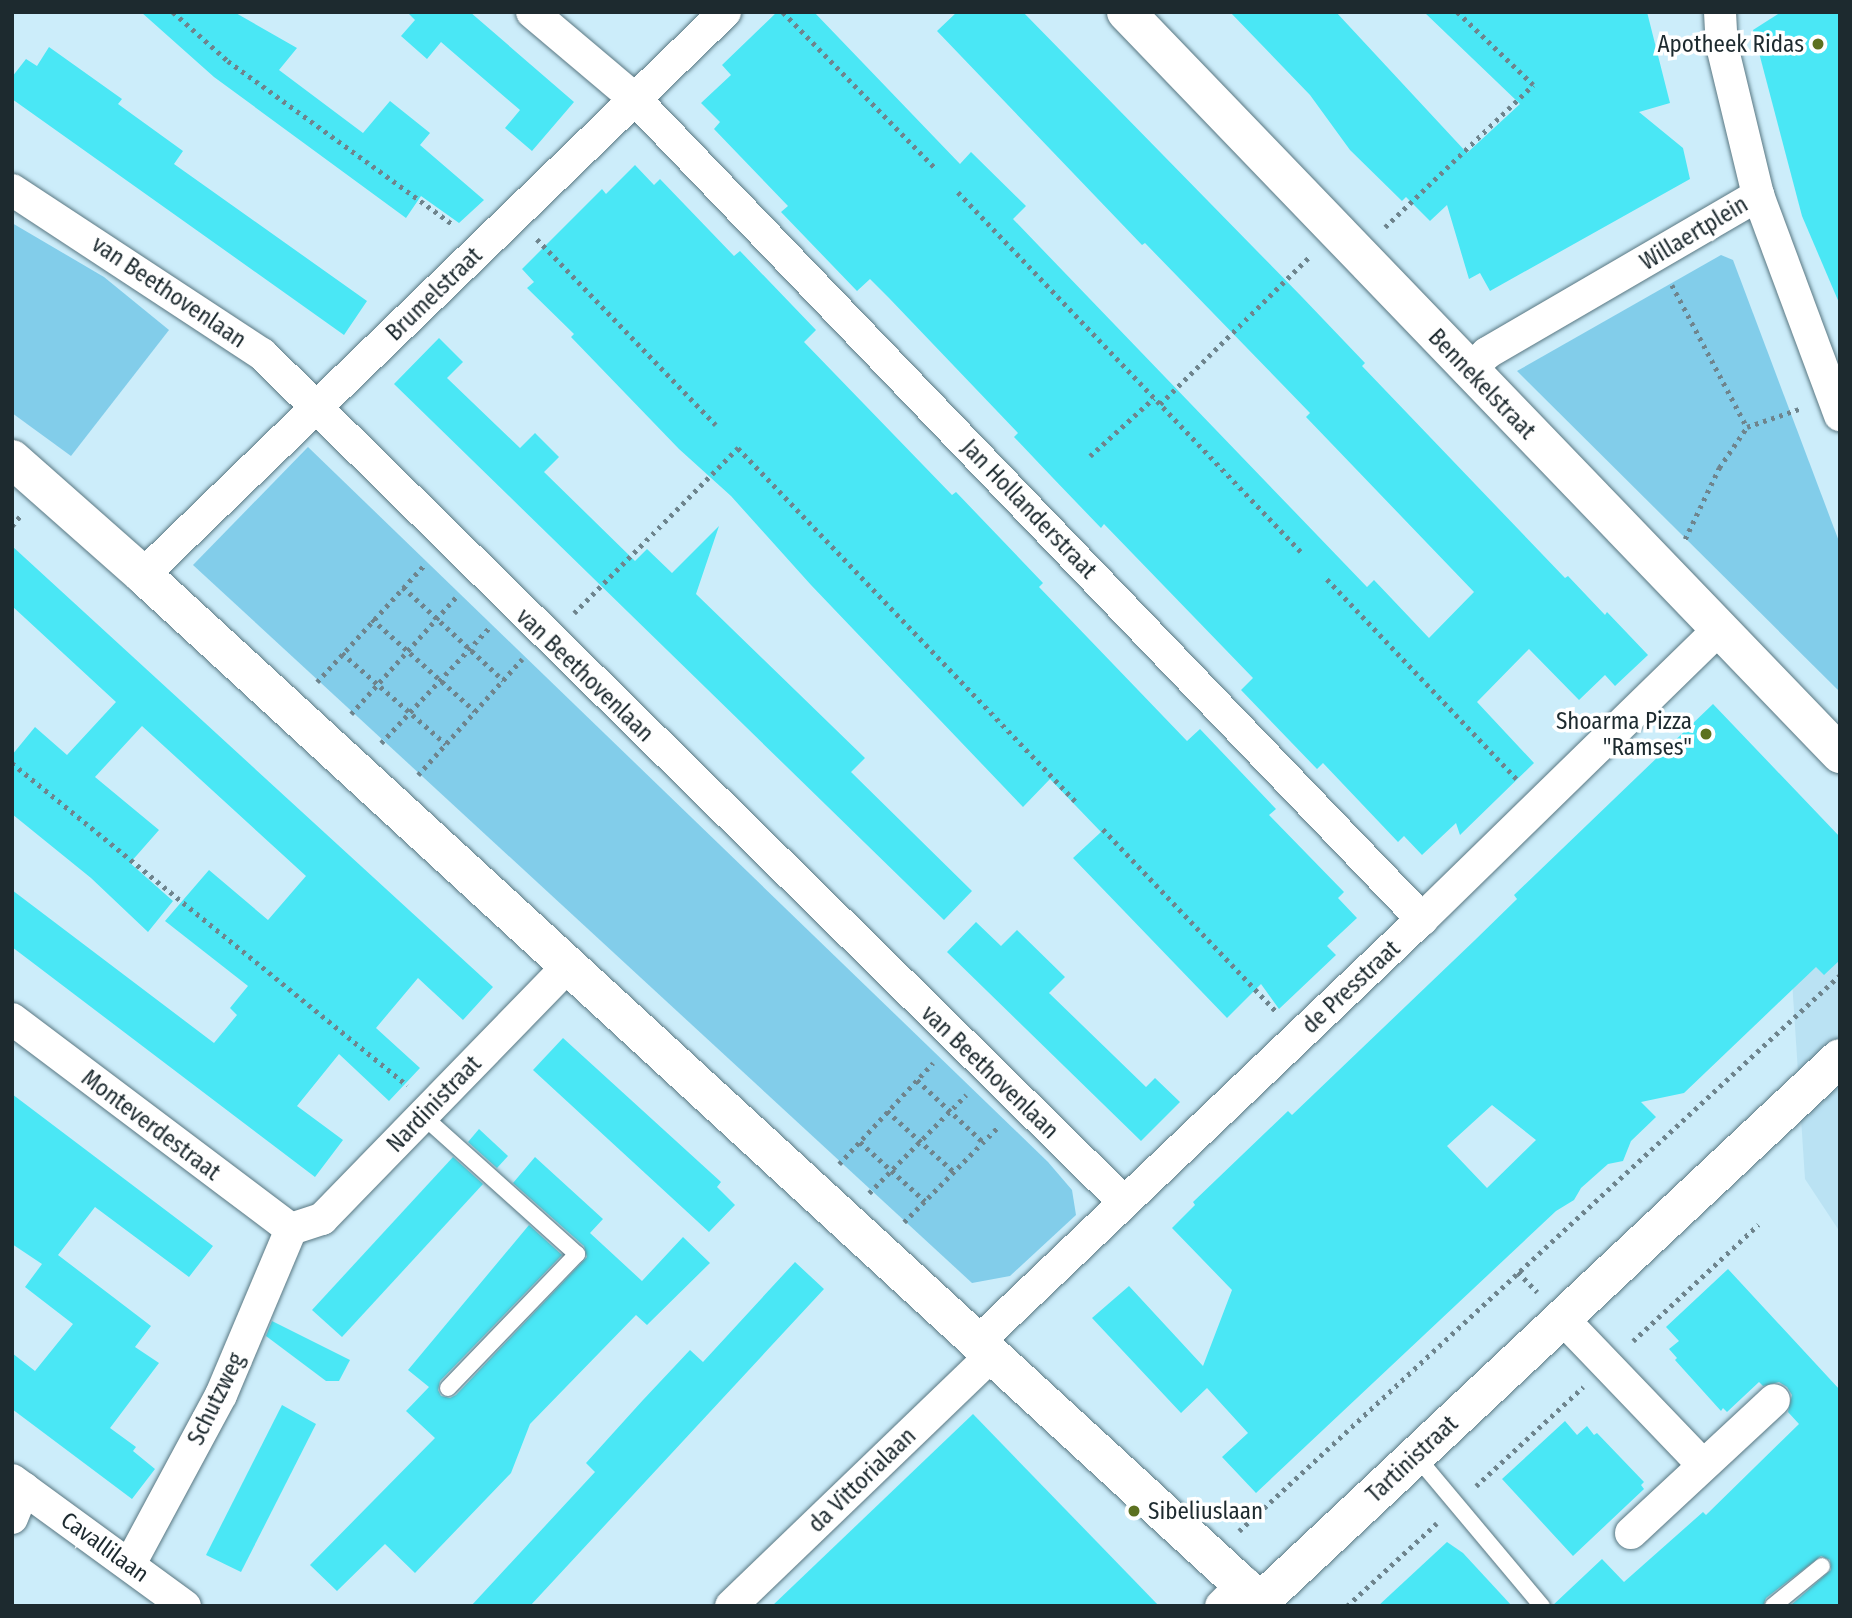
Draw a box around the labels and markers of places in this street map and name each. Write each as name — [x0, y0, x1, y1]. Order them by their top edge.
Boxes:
place label: Apotheek Ridas — [1657, 30, 1804, 58]
marker: Apotheek Ridas — [1810, 36, 1826, 52]
place label: Shoarma Pizza "Ramses" — [1556, 707, 1692, 761]
marker: Shoarma Pizza "Ramses" — [1698, 726, 1714, 742]
place label: Sibeliuslaan — [1148, 1497, 1263, 1525]
marker: Sibeliuslaan — [1126, 1503, 1142, 1519]

